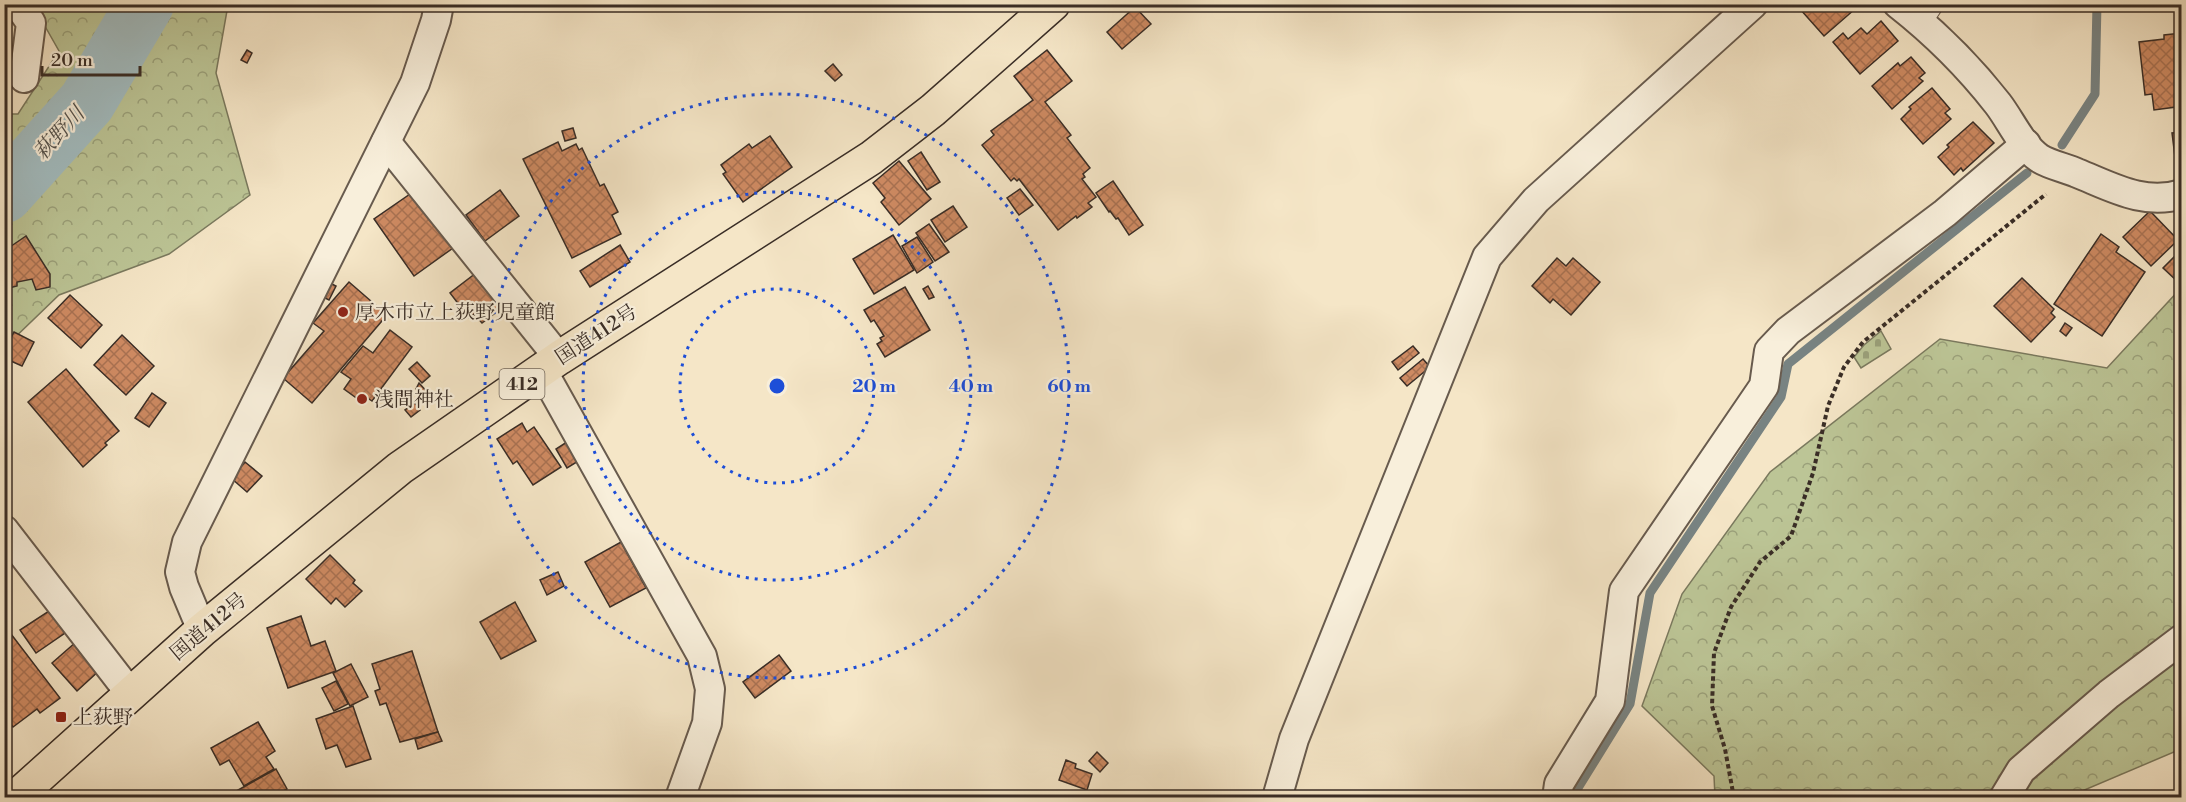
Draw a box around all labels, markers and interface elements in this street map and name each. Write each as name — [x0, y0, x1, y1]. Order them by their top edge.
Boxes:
scale bar — [42, 39, 140, 77]
text: 20 m — [51, 49, 93, 72]
water label: 萩野川 — [29, 100, 92, 166]
street label: 国道412号 — [551, 300, 642, 371]
place label: 厚木市立上荻野児童館 — [355, 301, 555, 326]
marker: 厚木市立上荻野児童館 — [336, 305, 350, 319]
road number: 412 — [500, 369, 544, 399]
text: 20 m — [852, 375, 896, 398]
text: 40 m — [949, 375, 994, 398]
text: 60 m — [1047, 375, 1091, 398]
centre of rings — [767, 376, 787, 396]
place label: 浅間神社 — [374, 388, 454, 413]
marker: 浅間神社 — [355, 392, 369, 406]
street label: 国道412号 — [166, 588, 252, 666]
place label: 上荻野 — [73, 706, 133, 731]
marker: 上荻野 — [54, 710, 68, 724]

